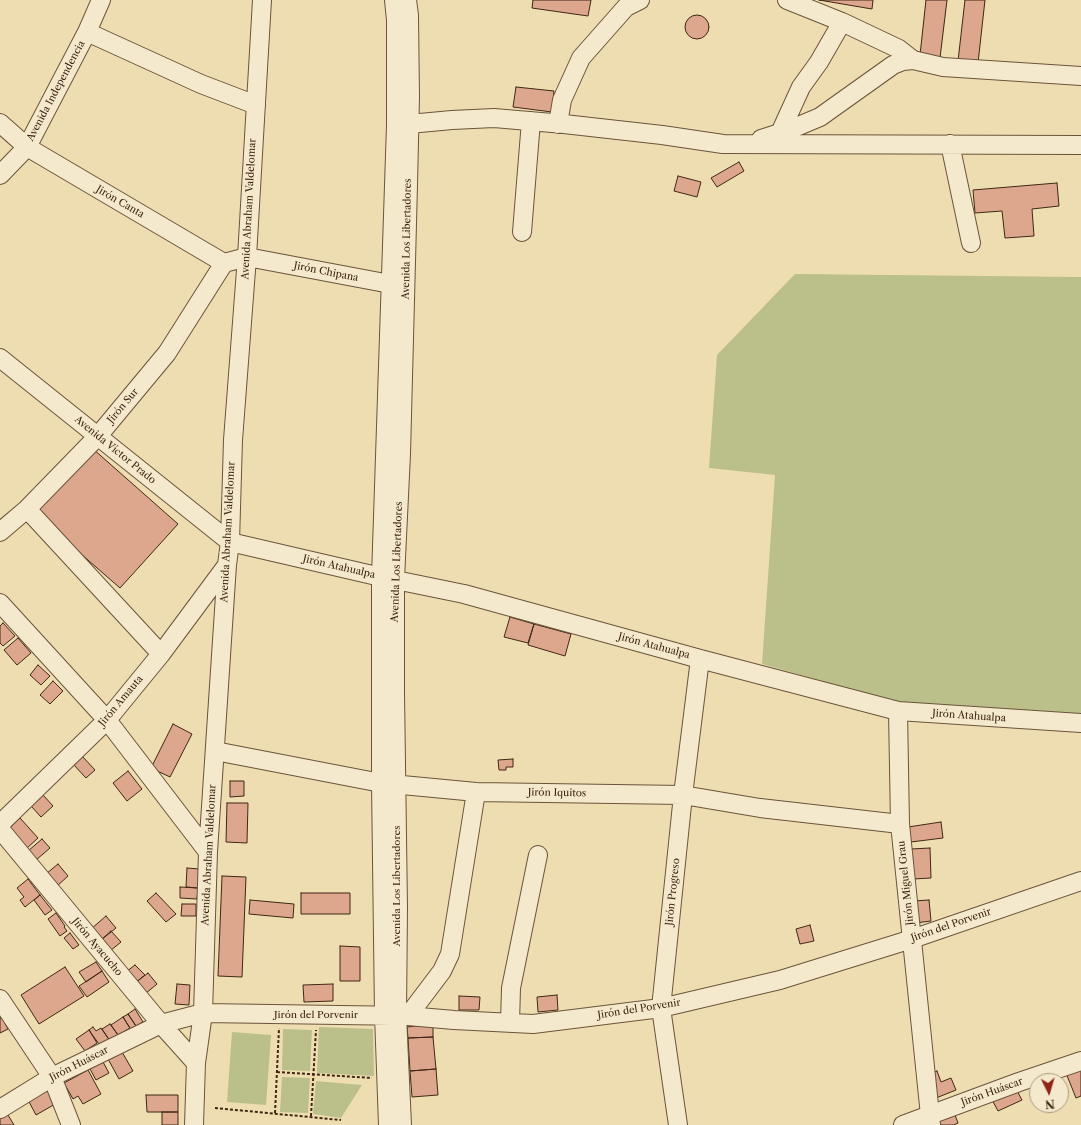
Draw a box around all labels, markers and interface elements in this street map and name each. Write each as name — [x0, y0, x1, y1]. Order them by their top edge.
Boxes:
street label: Avenida Independencia — [24, 39, 88, 143]
street label: Avenida Abraham Valdelomar — [239, 138, 259, 280]
street label: Avenida Los Libertadores — [400, 178, 414, 300]
street label: Jirón Canta — [94, 183, 146, 221]
street label: Jirón Chipana — [293, 260, 359, 284]
street label: Jirón Sur — [105, 386, 141, 426]
street label: Avenida Víctor Prado — [72, 414, 158, 486]
street label: Avenida Abraham Valdelomar — [218, 461, 238, 603]
street label: Avenida Los Libertadores — [389, 501, 405, 623]
street label: Jirón Atahualpa — [302, 553, 376, 581]
street label: Jirón Atahualpa — [617, 631, 691, 661]
street label: Jirón Amauta — [96, 673, 146, 729]
street label: Jirón Atahualpa — [932, 707, 1006, 725]
street label: Avenida Abraham Valdelomar — [199, 784, 219, 926]
street label: Jirón Iquitos — [528, 786, 586, 800]
street label: Avenida Los Libertadores — [391, 825, 403, 947]
street label: Jirón Miguel Grau — [896, 840, 916, 926]
street label: Jirón Progreso — [663, 858, 683, 926]
street label: Jirón del Porvenir — [909, 906, 993, 944]
street label: Jirón Ayacucho — [69, 916, 125, 978]
street label: Jirón del Porvenir — [597, 997, 681, 1021]
street label: Jirón del Porvenir — [274, 1009, 358, 1021]
street label: Jirón Huáscar — [47, 1044, 111, 1084]
north arrow — [1029, 1073, 1069, 1113]
street label: Jirón Huáscar — [960, 1075, 1024, 1109]
text: N — [1045, 1097, 1055, 1111]

